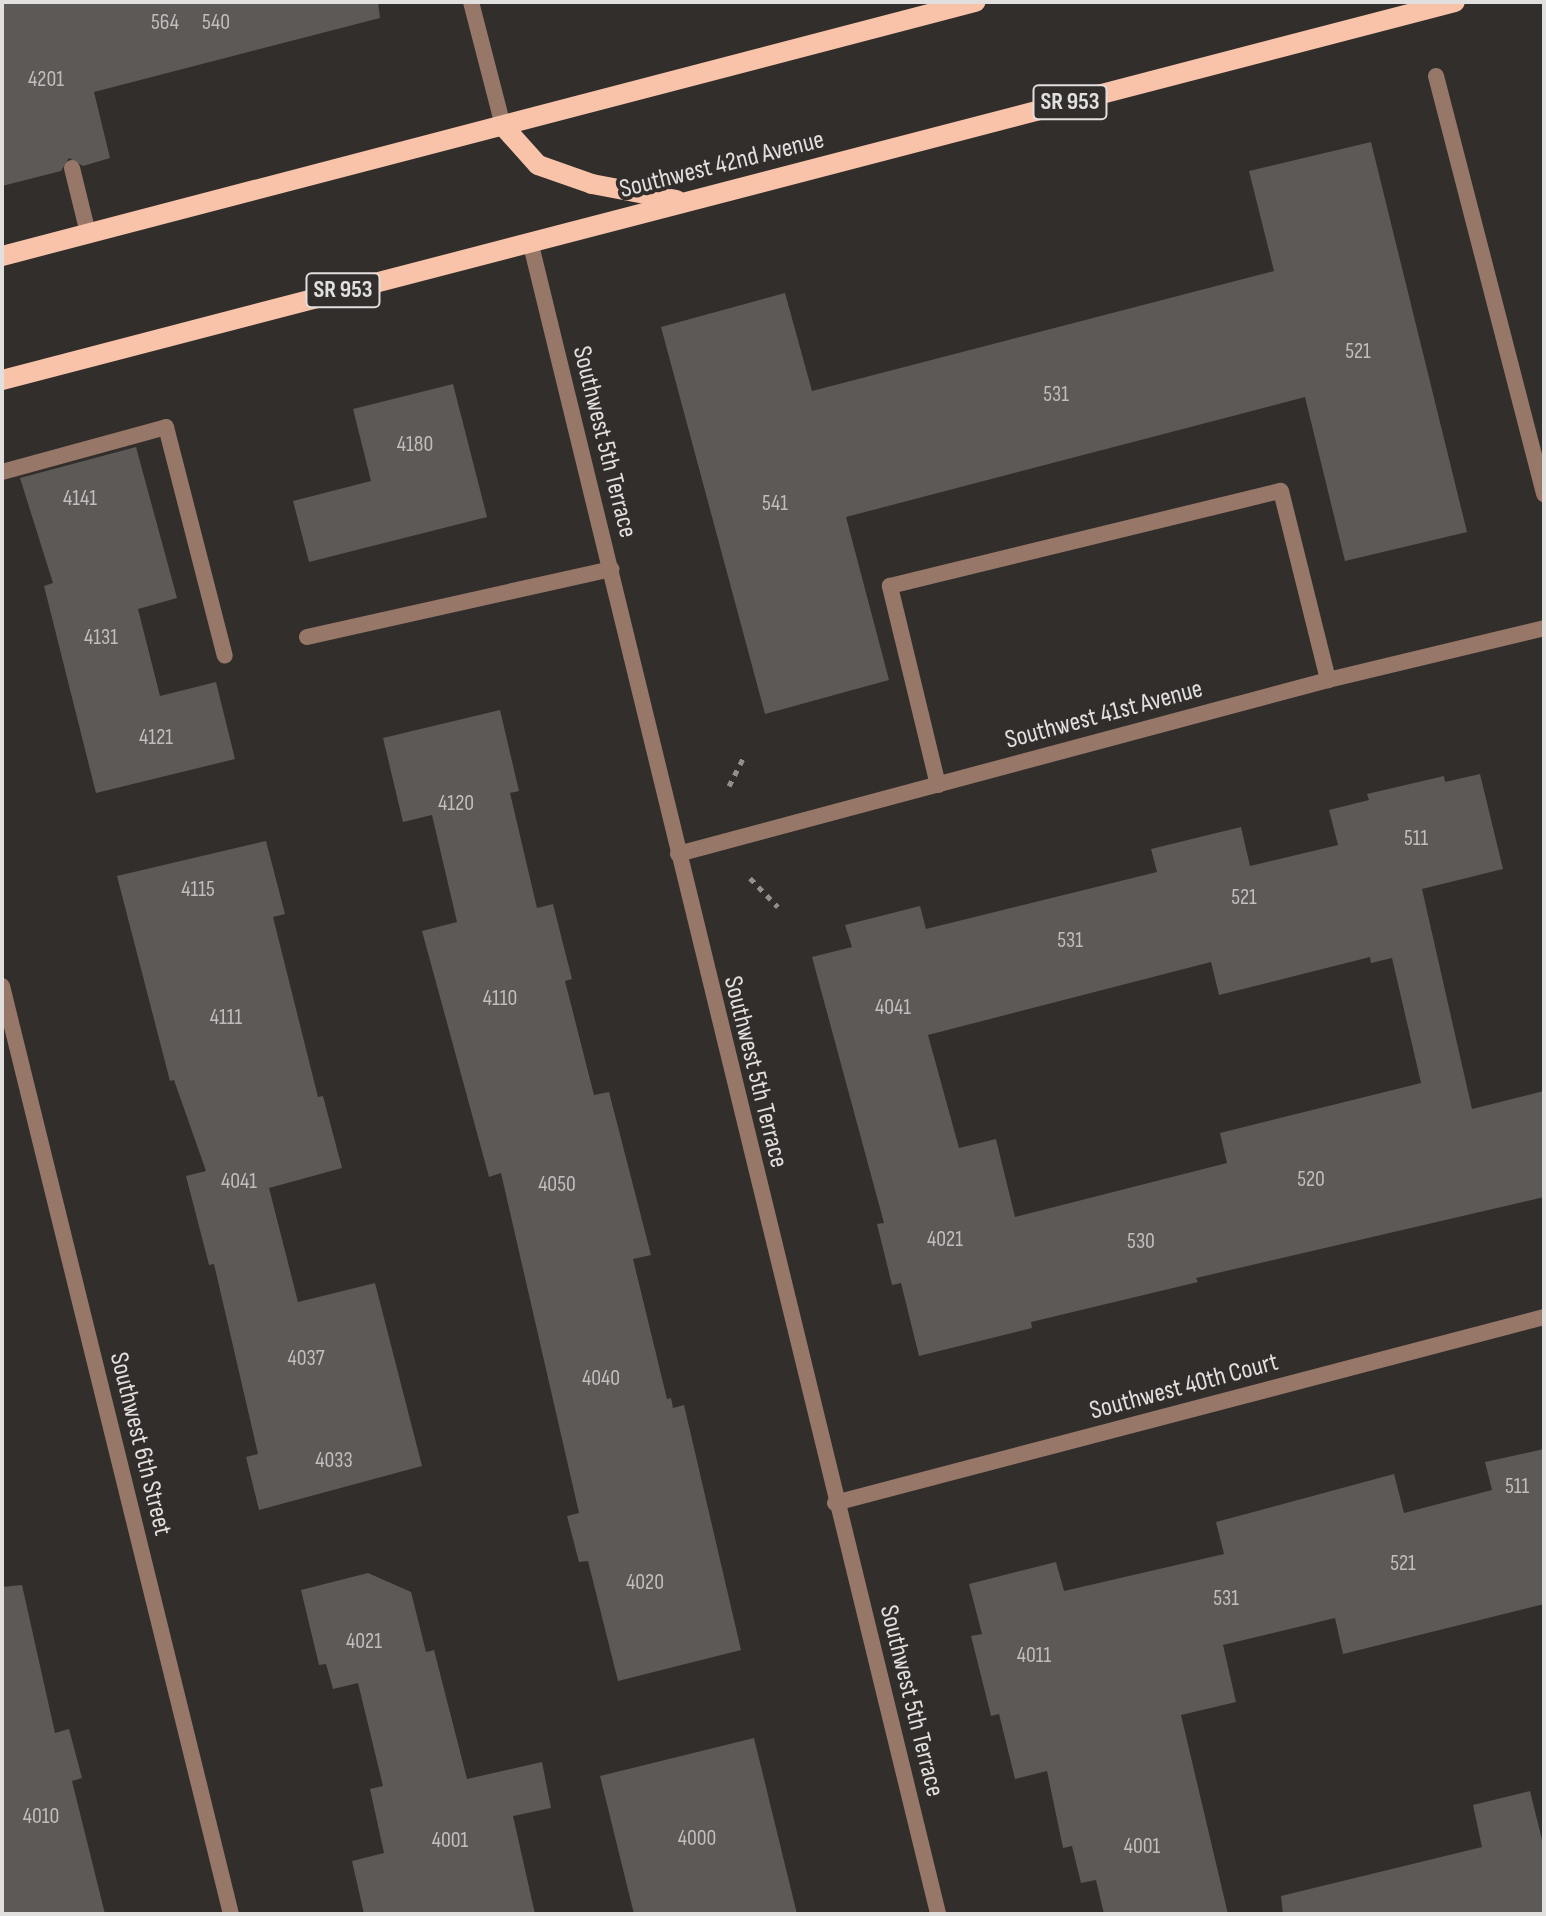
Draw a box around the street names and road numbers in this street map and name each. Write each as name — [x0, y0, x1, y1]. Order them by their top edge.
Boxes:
road number: SR 953 — [1032, 82, 1108, 122]
street label: Southwest 42nd Avenue — [617, 125, 827, 205]
road number: SR 953 — [305, 270, 381, 310]
street label: Southwest 5th Terrace — [565, 343, 643, 541]
street label: Southwest 41st Avenue — [1002, 674, 1206, 756]
street label: Southwest 5th Terrace — [716, 973, 794, 1171]
street label: Southwest 40th Court — [1086, 1347, 1282, 1427]
street label: Southwest 6th Street — [102, 1349, 178, 1539]
street label: Southwest 5th Terrace — [872, 1602, 950, 1800]

